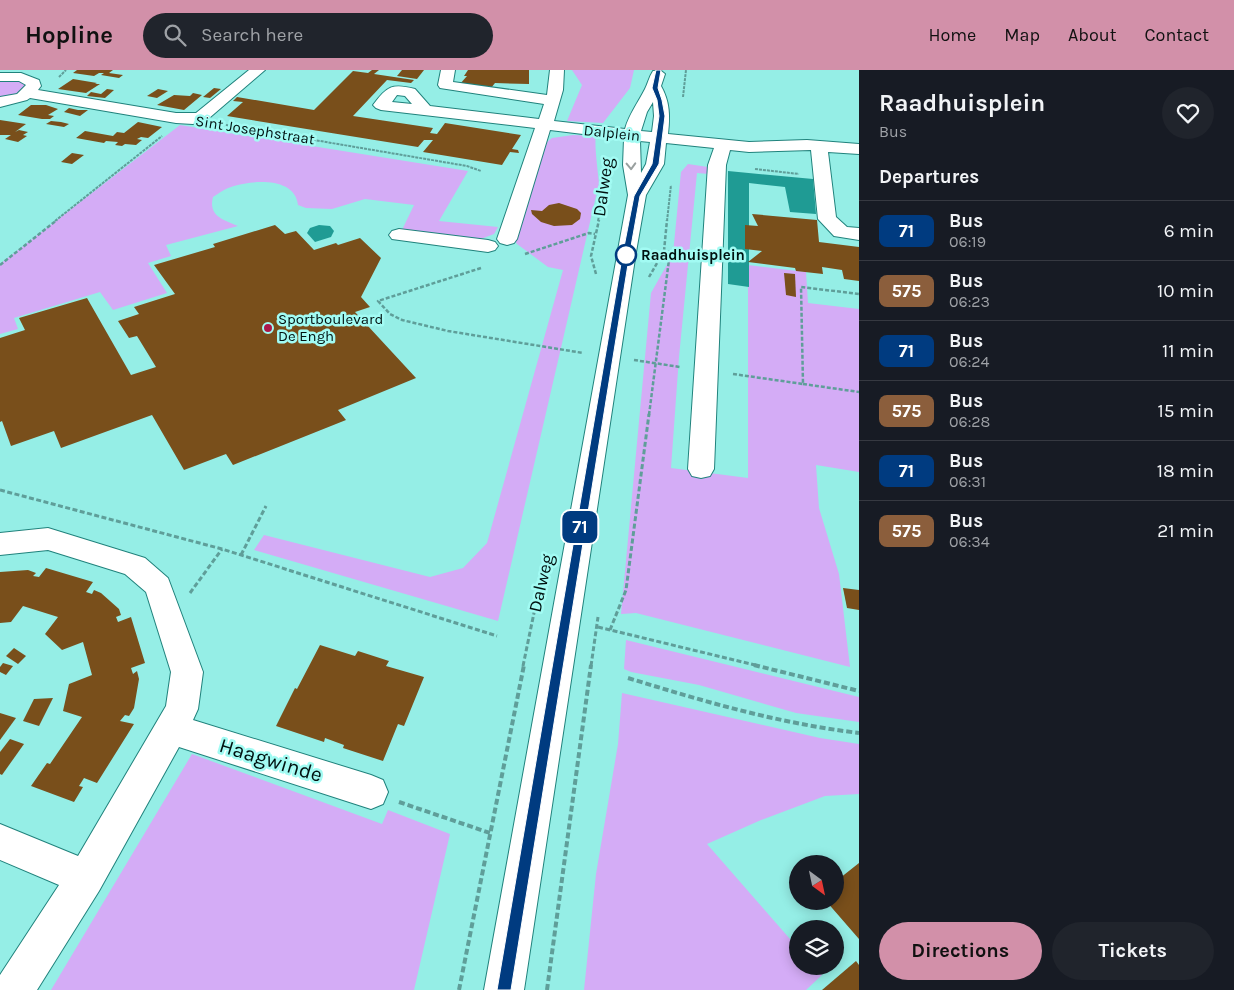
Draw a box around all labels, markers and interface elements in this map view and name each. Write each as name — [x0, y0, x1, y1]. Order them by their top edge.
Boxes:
search box — [143, 13, 493, 58]
text: Hopline — [25, 21, 113, 49]
icon: search — [161, 21, 189, 49]
text: Search here — [201, 24, 303, 46]
text: Home — [928, 24, 976, 46]
text: Map — [1004, 24, 1040, 46]
text: About — [1068, 24, 1117, 46]
text: Contact — [1145, 24, 1209, 46]
button: heart — [1162, 87, 1214, 139]
text: Raadhuisplein — [879, 89, 1045, 117]
street label: Sint Josephstraat — [194, 112, 316, 148]
street label: Dalplein — [583, 121, 641, 145]
text: Bus — [879, 122, 907, 141]
street label: Dalweg — [588, 156, 618, 218]
one-way arrow — [626, 162, 636, 170]
text: Departures — [879, 166, 979, 188]
text: Bus — [949, 210, 983, 232]
text: 71 — [899, 220, 914, 242]
text: 6 min — [1164, 220, 1214, 242]
text: 06:19 — [949, 232, 986, 251]
marker: Raadhuisplein — [615, 244, 637, 266]
place label: Raadhuisplein — [641, 246, 745, 264]
text: Bus — [949, 270, 983, 292]
text: 575 — [892, 280, 921, 302]
text: 10 min — [1157, 280, 1214, 302]
text: 06:23 — [949, 292, 990, 311]
place label: Sportboulevard De Engh — [278, 310, 383, 345]
marker: Sportboulevard De Engh — [262, 322, 274, 334]
text: Bus — [949, 330, 983, 352]
text: 71 — [899, 340, 914, 362]
text: 11 min — [1162, 340, 1214, 362]
text: 06:24 — [949, 352, 990, 371]
text: Bus — [949, 390, 983, 412]
text: 575 — [892, 400, 921, 422]
text: 15 min — [1158, 400, 1214, 422]
text: 06:28 — [949, 412, 990, 431]
text: Bus — [949, 450, 983, 472]
text: 71 — [899, 460, 914, 482]
text: 18 min — [1157, 460, 1214, 482]
text: 06:31 — [949, 472, 986, 491]
text: Bus — [949, 510, 983, 532]
line badge: 71 — [558, 511, 602, 543]
text: 71 — [572, 516, 588, 538]
text: 575 — [892, 520, 921, 542]
text: 21 min — [1157, 520, 1214, 542]
text: 06:34 — [949, 532, 990, 551]
street label: Dalweg — [524, 552, 558, 614]
street label: Haagwinde — [217, 733, 325, 787]
north arrow — [789, 855, 844, 910]
map controls — [789, 855, 844, 975]
button: layers — [789, 920, 844, 975]
button: Directions — [879, 922, 1042, 980]
button: Tickets — [1052, 922, 1214, 980]

